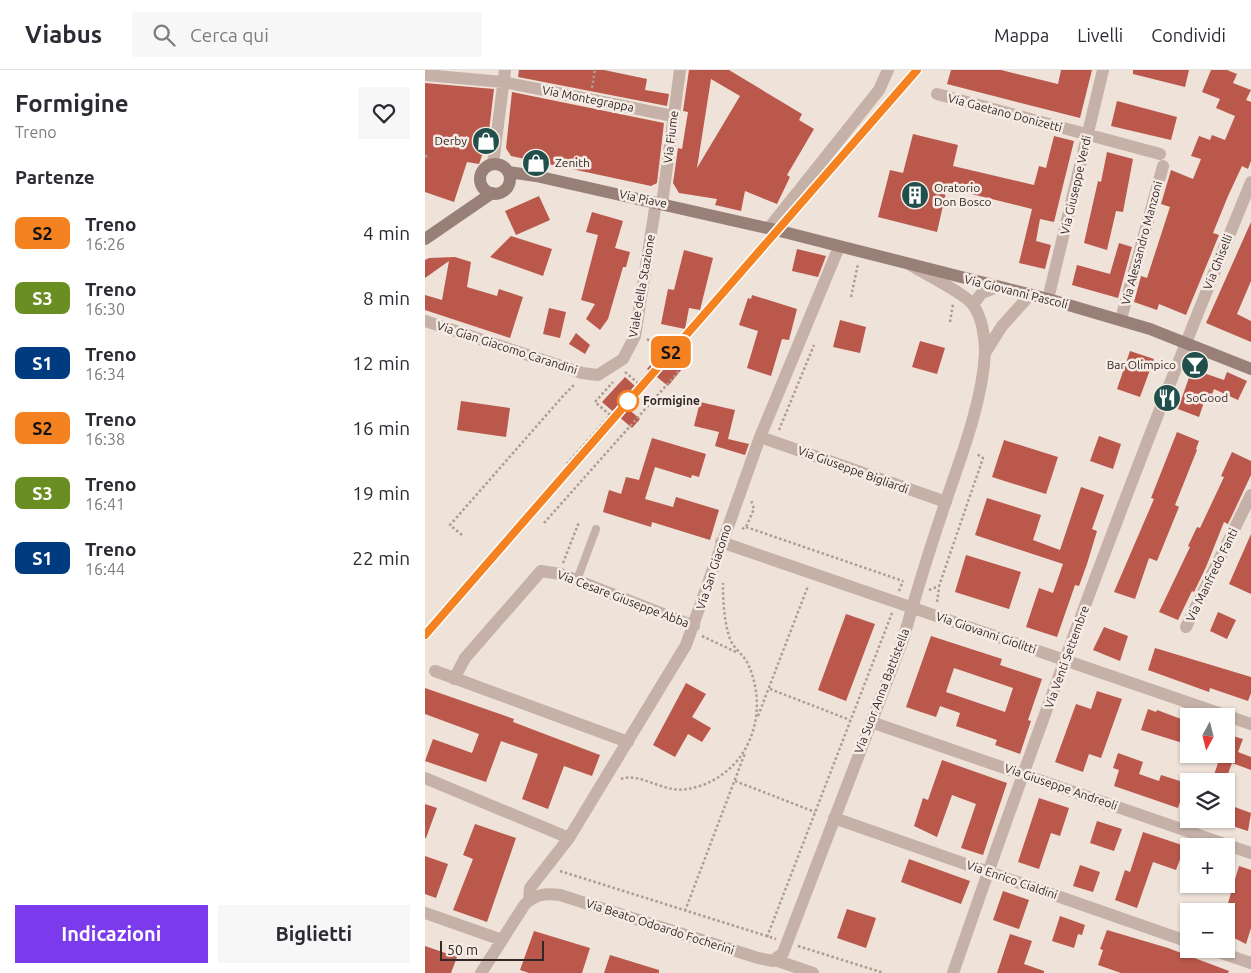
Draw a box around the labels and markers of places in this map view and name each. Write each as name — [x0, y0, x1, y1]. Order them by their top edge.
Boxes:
shop icon: Derby — [471, 126, 501, 156]
place label: Derby — [435, 134, 467, 147]
shop icon: Zenith — [521, 148, 551, 178]
place label: Zenith — [555, 156, 590, 169]
building icon: Oratorio Don Bosco — [900, 180, 930, 210]
place label: Oratorio Don Bosco — [934, 181, 992, 208]
bar icon: Bar Olimpico — [1180, 350, 1210, 380]
place label: Bar Olimpico — [1107, 358, 1176, 371]
restaurant icon: SoGood — [1152, 383, 1182, 413]
marker: Formigine — [617, 390, 639, 412]
place label: SoGood — [1186, 391, 1228, 404]
place label: Formigine — [643, 394, 700, 407]

